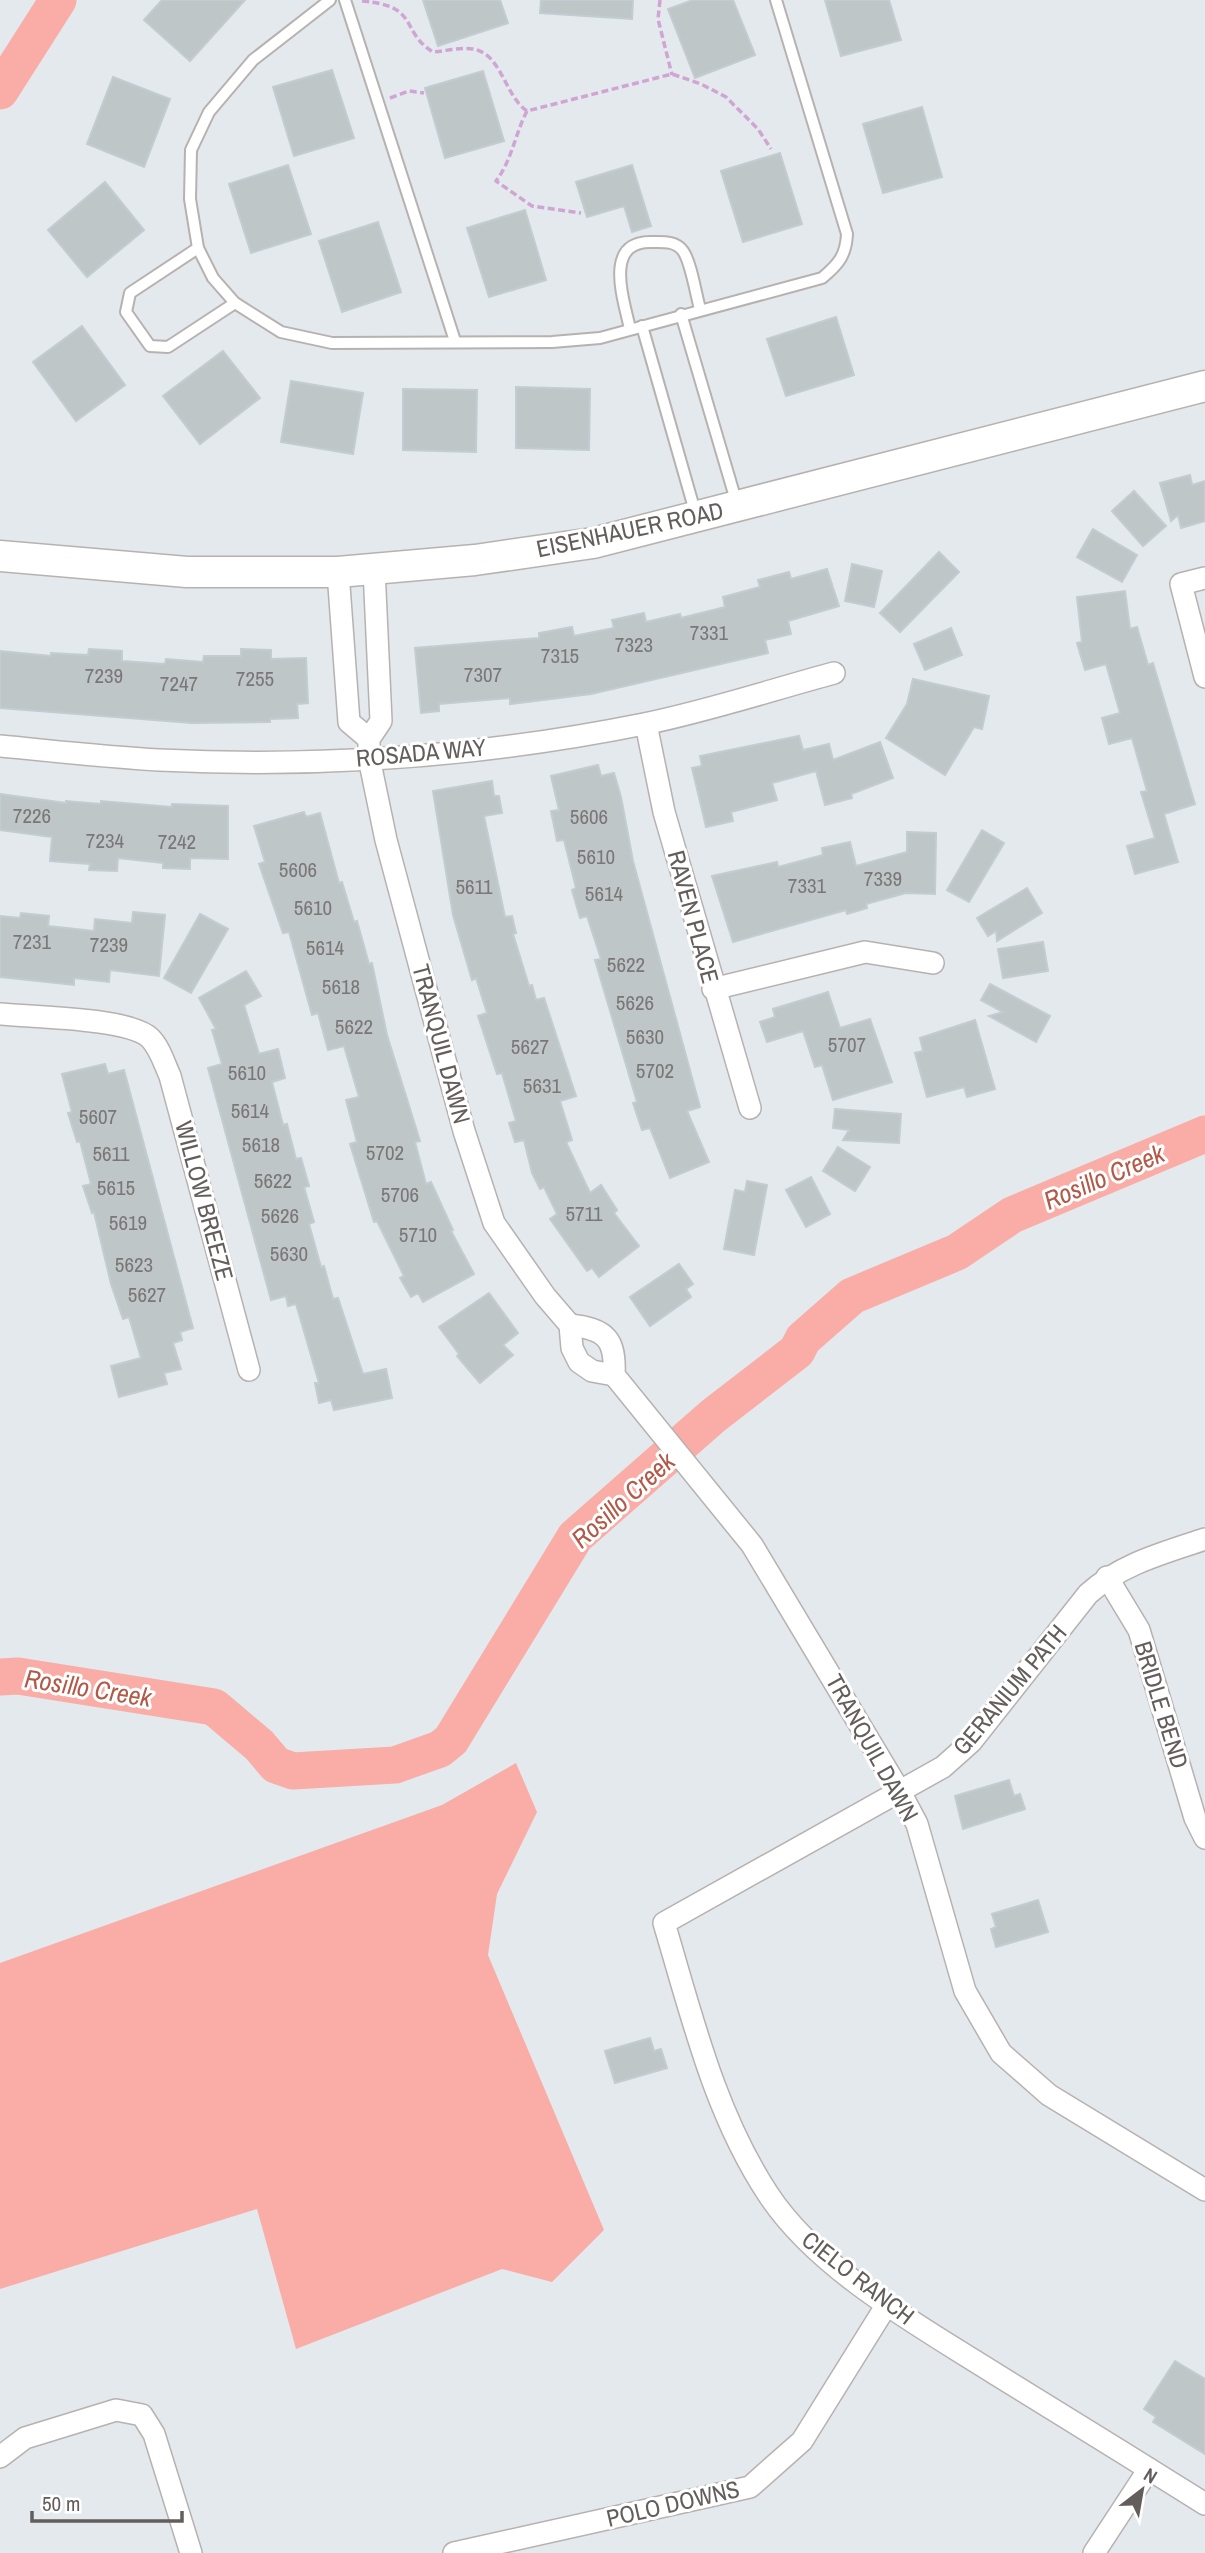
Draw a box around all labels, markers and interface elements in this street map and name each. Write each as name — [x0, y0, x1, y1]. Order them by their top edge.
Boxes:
street label: EISENHAUER ROAD — [533, 494, 726, 564]
house number: 7331 — [690, 618, 729, 647]
house number: 7323 — [615, 630, 653, 659]
house number: 7315 — [541, 641, 579, 670]
house number: 7307 — [464, 660, 502, 689]
house number: 7239 — [85, 661, 123, 690]
house number: 7255 — [236, 664, 274, 693]
house number: 7247 — [160, 669, 198, 698]
street label: ROSADA WAY — [355, 730, 487, 774]
house number: 7226 — [13, 801, 51, 830]
house number: 5606 — [570, 802, 608, 831]
house number: 7234 — [86, 826, 125, 855]
house number: 7242 — [158, 827, 196, 856]
house number: 5610 — [577, 842, 615, 871]
street label: RAVEN PLACE — [661, 847, 727, 987]
house number: 5606 — [279, 855, 317, 884]
house number: 7339 — [864, 864, 902, 893]
house number: 7331 — [788, 871, 827, 900]
house number: 5611 — [455, 872, 493, 901]
house number: 5614 — [585, 879, 624, 908]
house number: 5610 — [294, 893, 332, 922]
house number: 7231 — [13, 927, 52, 956]
house number: 7239 — [90, 930, 128, 959]
house number: 5614 — [306, 933, 345, 962]
house number: 5622 — [607, 950, 645, 979]
street label: TRANQUIL DAWN — [405, 961, 479, 1127]
house number: 5618 — [322, 972, 360, 1001]
house number: 5626 — [616, 988, 654, 1017]
house number: 5622 — [335, 1012, 373, 1041]
house number: 5630 — [626, 1022, 664, 1051]
house number: 5707 — [828, 1030, 866, 1059]
house number: 5627 — [511, 1032, 549, 1061]
house number: 5702 — [636, 1056, 674, 1085]
house number: 5610 — [228, 1058, 266, 1087]
house number: 5631 — [523, 1071, 562, 1100]
house number: 5614 — [231, 1096, 270, 1125]
house number: 5607 — [79, 1102, 117, 1131]
street label: WILLOW BREEZE — [168, 1117, 242, 1284]
house number: 5618 — [242, 1130, 280, 1159]
water label: Rosillo Creek — [1038, 1135, 1171, 1218]
house number: 5702 — [366, 1138, 404, 1167]
house number: 5611 — [92, 1139, 130, 1168]
house number: 5622 — [254, 1166, 292, 1195]
house number: 5615 — [97, 1173, 135, 1202]
house number: 5706 — [381, 1180, 419, 1209]
house number: 5711 — [565, 1199, 603, 1228]
house number: 5626 — [261, 1201, 299, 1230]
house number: 5619 — [109, 1208, 147, 1237]
house number: 5710 — [399, 1220, 437, 1249]
house number: 5630 — [270, 1239, 308, 1268]
house number: 5623 — [115, 1250, 153, 1279]
house number: 5627 — [128, 1280, 166, 1309]
water label: Rosillo Creek — [563, 1443, 683, 1555]
street label: GERANIUM PATH — [945, 1617, 1073, 1761]
street label: BRIDLE BEND — [1127, 1637, 1196, 1772]
water label: Rosillo Creek — [22, 1660, 155, 1715]
street label: TRANQUIL DAWN — [819, 1668, 927, 1827]
street label: CIELO RANCH — [796, 2223, 921, 2331]
north arrow — [1107, 2455, 1177, 2525]
text: N — [1139, 2461, 1162, 2489]
street label: POLO DOWNS — [603, 2472, 742, 2534]
scale bar — [32, 2480, 182, 2524]
text: 50 m — [42, 2489, 80, 2518]

